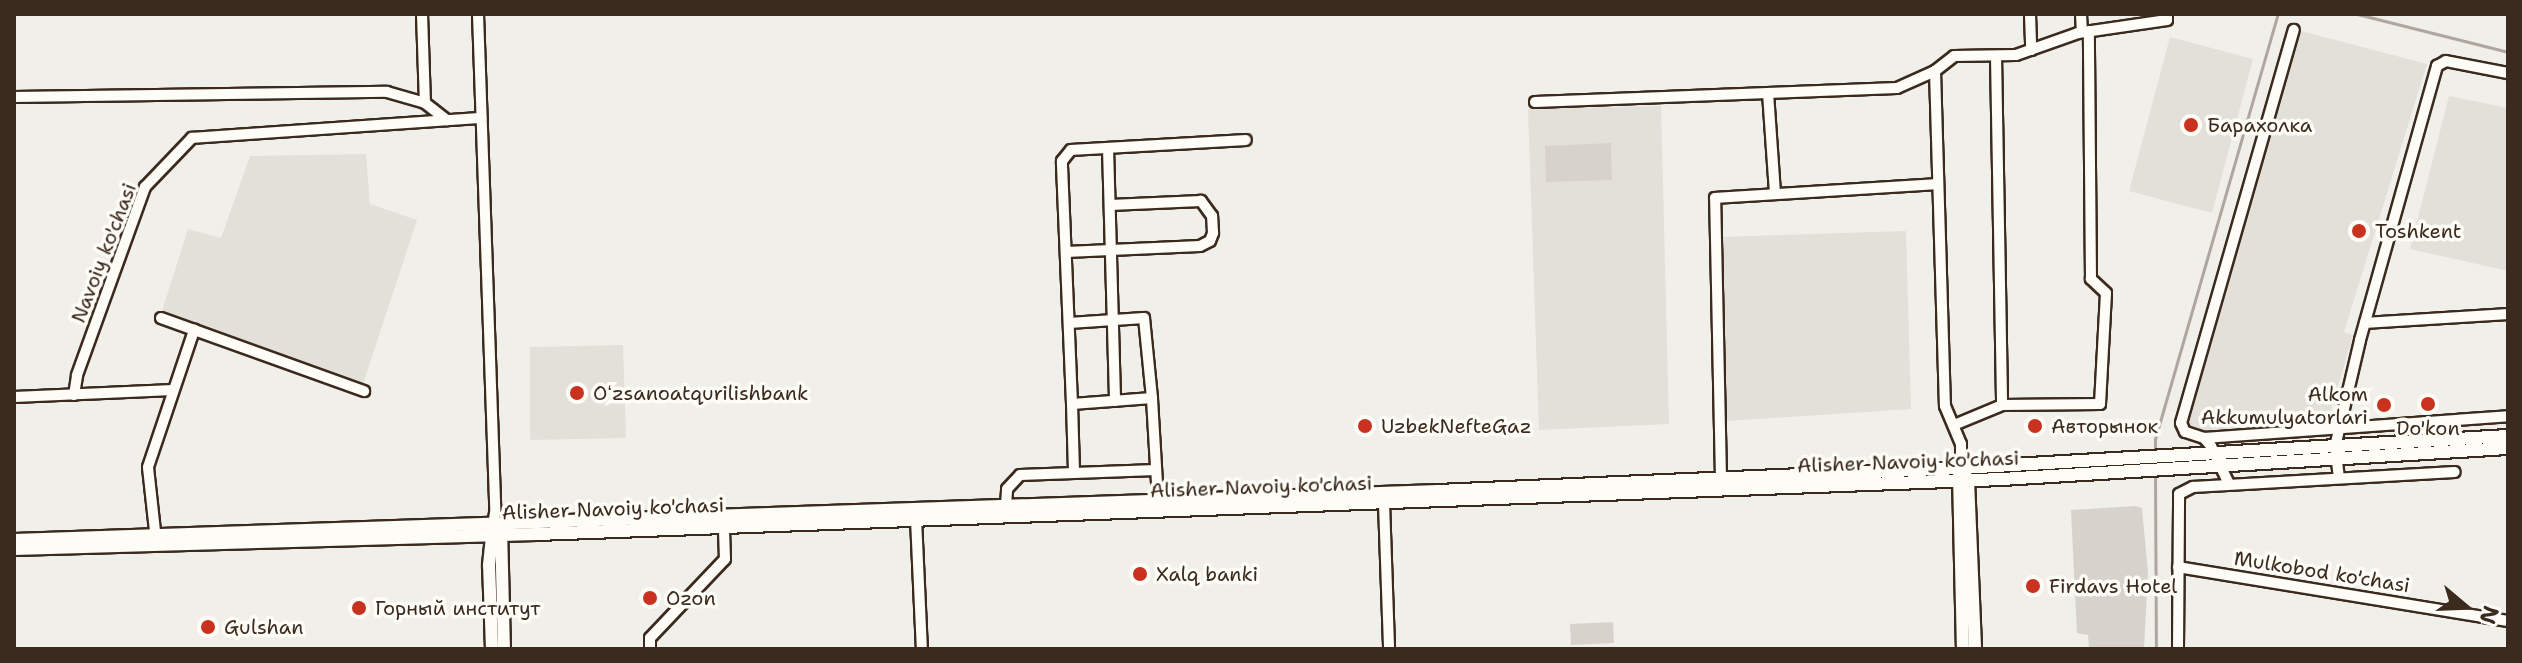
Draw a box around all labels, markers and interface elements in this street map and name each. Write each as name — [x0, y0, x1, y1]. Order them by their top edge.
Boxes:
place label: Барахолка — [2207, 113, 2312, 137]
marker: Барахолка — [2182, 116, 2200, 134]
street label: Navoiy ko'chasi — [66, 180, 142, 326]
place label: Toshkent — [2375, 219, 2462, 243]
marker: Toshkent — [2350, 222, 2368, 240]
place label: Oʻzsanoatqurilishbank — [593, 381, 809, 405]
place label: Alkom Akkumulyatorlari — [2201, 382, 2368, 429]
marker: Oʻzsanoatqurilishbank — [568, 384, 586, 402]
marker: Do'kon — [2419, 395, 2437, 413]
marker: Alkom Akkumulyatorlari — [2375, 396, 2393, 414]
place label: UzbekNefteGaz — [1381, 414, 1532, 438]
place label: Авторынок — [2051, 414, 2158, 438]
place label: Do'kon — [2396, 416, 2460, 440]
marker: UzbekNefteGaz — [1356, 417, 1374, 435]
marker: Авторынок — [2026, 417, 2044, 435]
street label: Alisher Navoiy ko'chasi — [1796, 446, 2020, 478]
street label: Alisher Navoiy ko'chasi — [1149, 471, 1373, 503]
street label: Alisher Navoiy ko'chasi — [501, 493, 725, 525]
street label: Mulkobod ko'chasi — [2232, 546, 2412, 598]
place label: Xalq banki — [1156, 562, 1258, 586]
marker: Xalq banki — [1131, 565, 1149, 583]
north arrow — [2426, 567, 2506, 647]
place label: Firdavs Hotel — [2049, 574, 2177, 598]
marker: Firdavs Hotel — [2024, 577, 2042, 595]
place label: Ozon — [666, 586, 716, 610]
marker: Ozon — [641, 589, 659, 607]
place label: Горный институт — [375, 596, 540, 620]
marker: Горный институт — [350, 599, 368, 617]
text: N — [2473, 602, 2506, 628]
place label: Gulshan — [224, 615, 303, 639]
marker: Gulshan — [199, 618, 217, 636]

